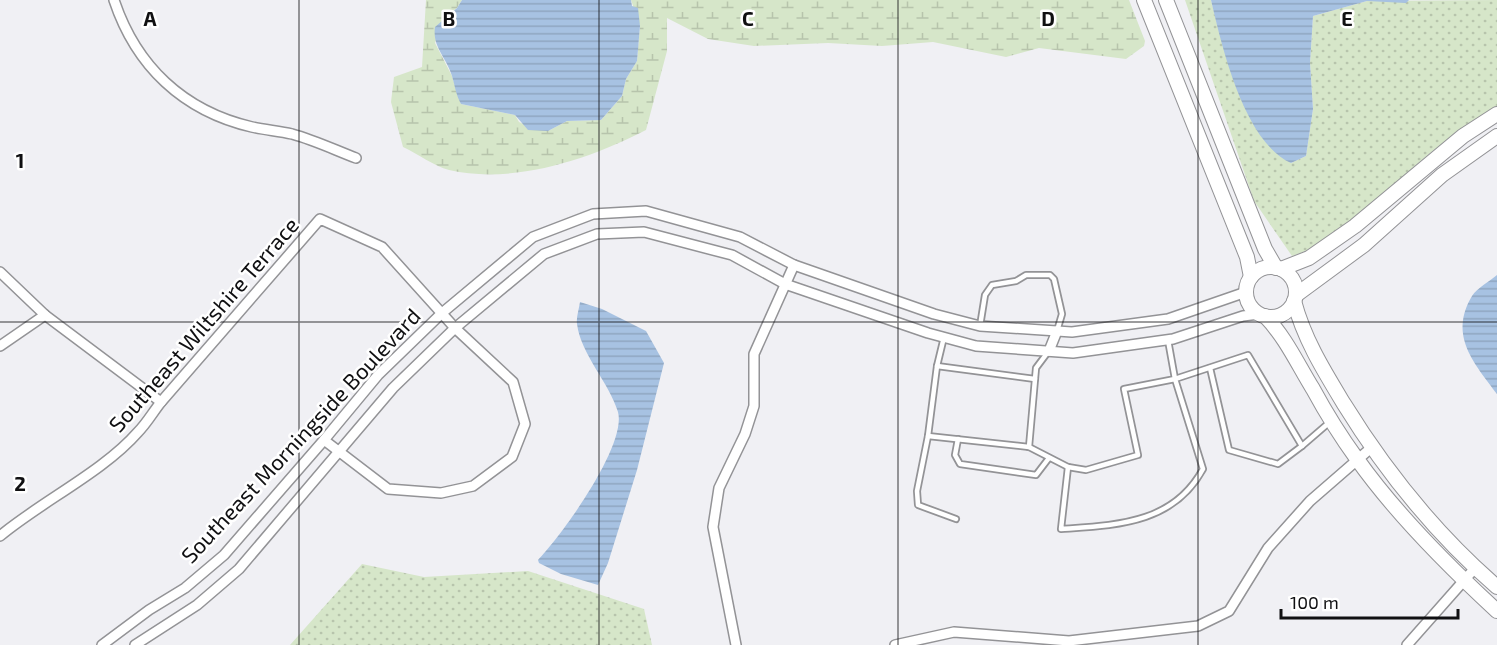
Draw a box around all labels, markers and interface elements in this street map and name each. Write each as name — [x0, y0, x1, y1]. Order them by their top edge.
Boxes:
text: A — [143, 6, 157, 30]
text: B — [443, 6, 455, 30]
text: C — [742, 6, 754, 30]
text: D — [1041, 6, 1055, 30]
text: E — [1341, 6, 1353, 30]
text: 1 — [16, 148, 24, 172]
street label: Southeast Wiltshire Terrace — [103, 211, 303, 437]
street label: Southeast Morningside Boulevard — [175, 302, 425, 568]
text: 2 — [14, 471, 26, 495]
scale bar — [1281, 582, 1458, 620]
text: 100 m — [1290, 591, 1339, 613]

